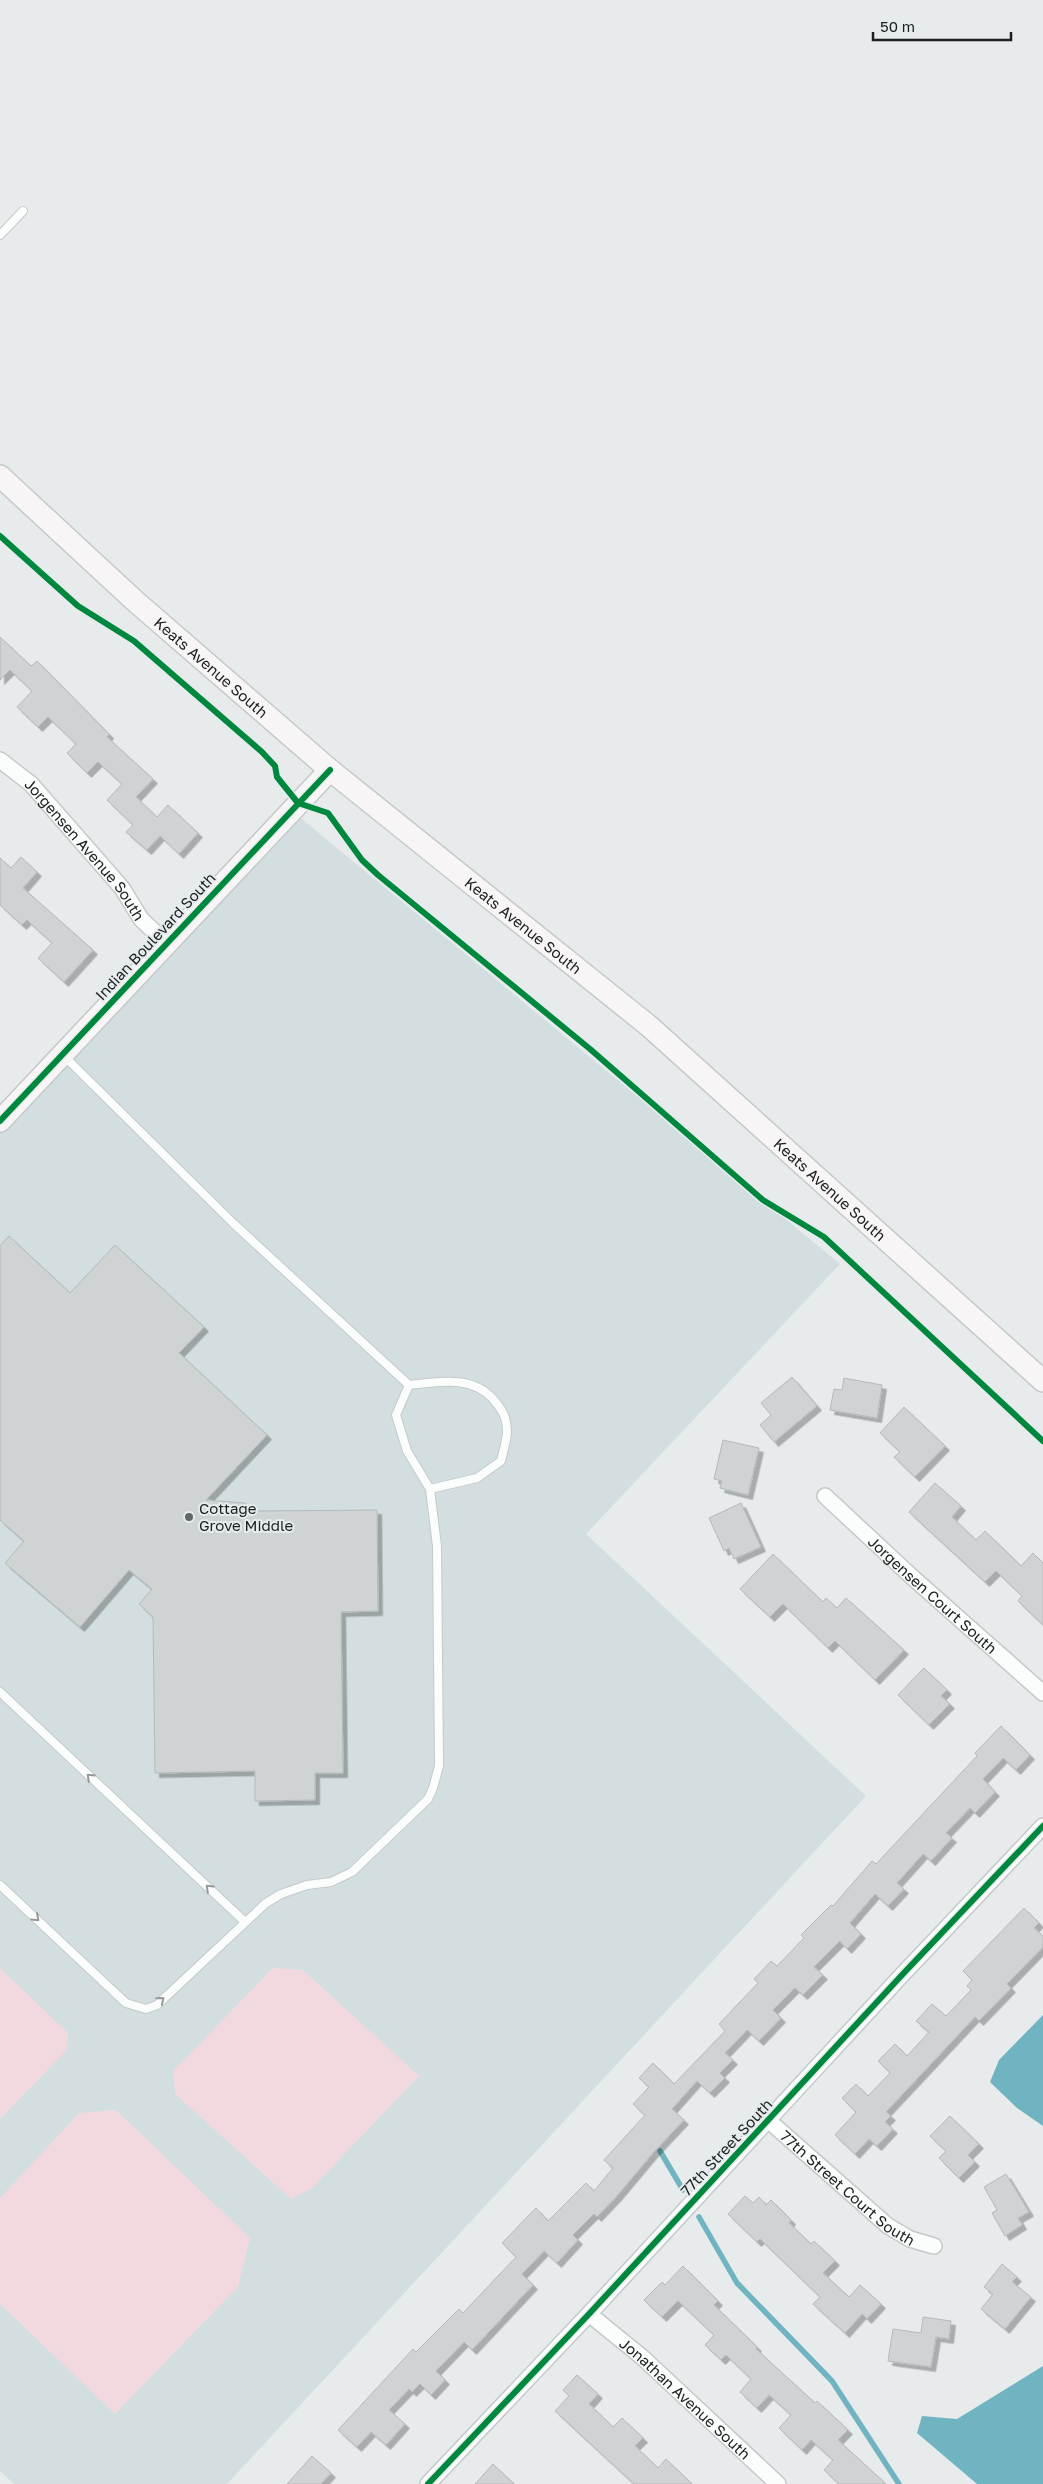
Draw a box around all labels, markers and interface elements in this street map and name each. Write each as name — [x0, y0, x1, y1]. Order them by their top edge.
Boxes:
scale bar — [873, 10, 1010, 42]
text: 50 m — [880, 17, 915, 35]
street label: Keats Avenue South — [151, 613, 272, 721]
street label: Jorgensen Avenue South — [22, 774, 149, 924]
street label: Indian Boulevard South — [91, 868, 219, 1004]
street label: Keats Avenue South — [461, 873, 585, 977]
street label: Keats Avenue South — [771, 1134, 890, 1244]
place label: Cottage Grove Middle — [199, 1499, 294, 1534]
marker: Cottage Grove Middle — [183, 1511, 195, 1523]
street label: Jorgensen Court South — [865, 1532, 1001, 1657]
one-way arrow — [87, 1774, 96, 1783]
one-way arrow — [205, 1885, 214, 1894]
one-way arrow — [30, 1912, 39, 1921]
one-way arrow — [155, 1998, 164, 2006]
street label: 77th Street South — [676, 2095, 776, 2199]
street label: 77th Street Court South — [777, 2126, 918, 2249]
street label: Jonathan Avenue South — [616, 2334, 754, 2463]

